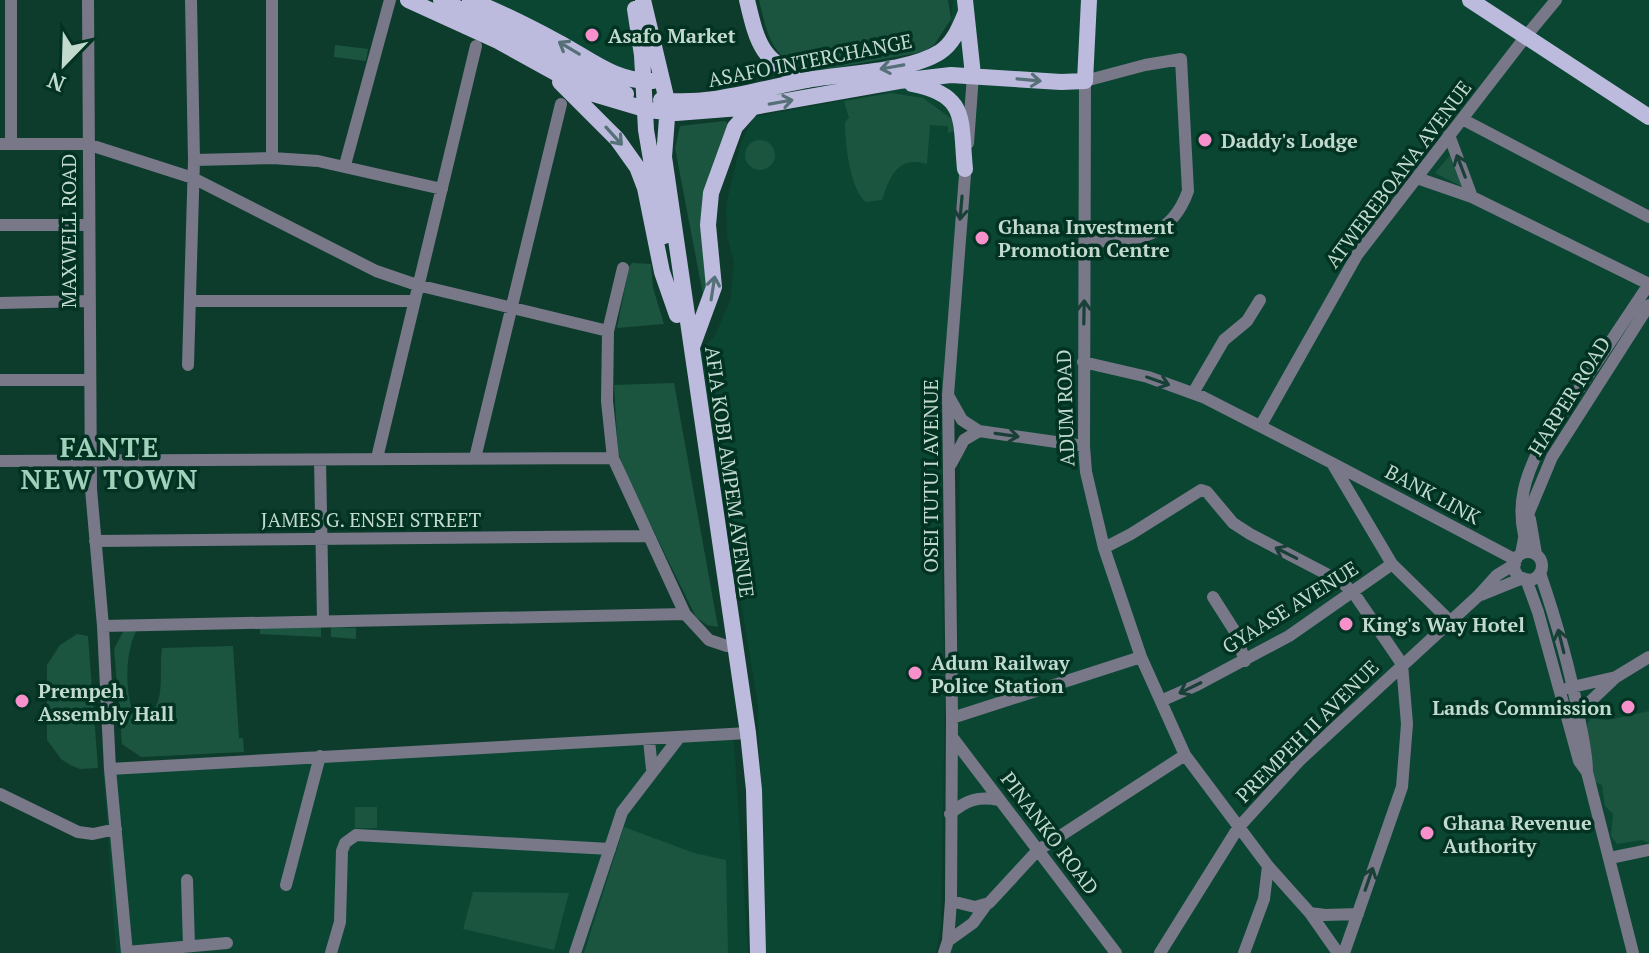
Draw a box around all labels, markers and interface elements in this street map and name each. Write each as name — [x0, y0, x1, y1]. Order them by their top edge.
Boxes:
place label: Asafo Market — [608, 22, 736, 49]
north arrow — [24, 24, 104, 104]
marker: Asafo Market — [583, 26, 601, 44]
street label: ASAFO INTERCHANGE — [706, 27, 914, 93]
one-way arrow — [558, 40, 581, 56]
one-way arrow — [880, 60, 905, 75]
text: N — [42, 66, 69, 99]
one-way arrow — [1015, 73, 1042, 88]
street label: ATWEREBOANA AVENUE — [1319, 75, 1477, 273]
one-way arrow — [768, 93, 794, 108]
one-way arrow — [604, 126, 622, 146]
place label: Daddy's Lodge — [1221, 127, 1358, 154]
marker: Daddy's Lodge — [1196, 131, 1214, 149]
street label: MAXWELL ROAD — [55, 154, 82, 308]
one-way arrow — [1453, 154, 1467, 179]
one-way arrow — [953, 194, 968, 221]
place label: Ghana Investment Promotion Centre — [998, 213, 1174, 263]
marker: Ghana Investment Promotion Centre — [973, 229, 991, 247]
one-way arrow — [706, 276, 721, 301]
one-way arrow — [1076, 299, 1091, 326]
street label: HARPER ROAD — [1522, 331, 1616, 461]
street label: AFIA KOBI AMPEM AVENUE — [699, 345, 761, 599]
street label: ADUM ROAD — [1049, 349, 1081, 467]
one-way arrow — [1145, 374, 1170, 389]
street label: OSEI TUTU I AVENUE — [917, 379, 944, 573]
district label: FANTE NEW TOWN — [20, 428, 200, 497]
one-way arrow — [994, 428, 1019, 443]
street label: BANK LINK — [1381, 458, 1485, 530]
street label: JAMES G. ENSEI STREET — [261, 506, 481, 533]
one-way arrow — [1275, 544, 1299, 560]
street label: GYAASE AVENUE — [1217, 554, 1363, 660]
place label: King's Way Hotel — [1362, 611, 1525, 638]
marker: King's Way Hotel — [1337, 615, 1355, 633]
one-way arrow — [1553, 629, 1568, 654]
place label: Adum Railway Police Station — [931, 649, 1070, 699]
street label: PREMPEH II AVENUE — [1230, 654, 1384, 808]
marker: Adum Railway Police Station — [906, 664, 924, 682]
place label: Prempeh Assembly Hall — [38, 677, 174, 727]
one-way arrow — [1178, 681, 1202, 697]
marker: Prempeh Assembly Hall — [13, 692, 31, 710]
place label: Lands Commission — [1432, 694, 1612, 721]
marker: Lands Commission — [1619, 698, 1637, 716]
street label: PINANKO ROAD — [995, 766, 1105, 900]
place label: Ghana Revenue Authority — [1443, 809, 1592, 859]
marker: Ghana Revenue Authority — [1418, 824, 1436, 842]
one-way arrow — [1363, 867, 1378, 892]

